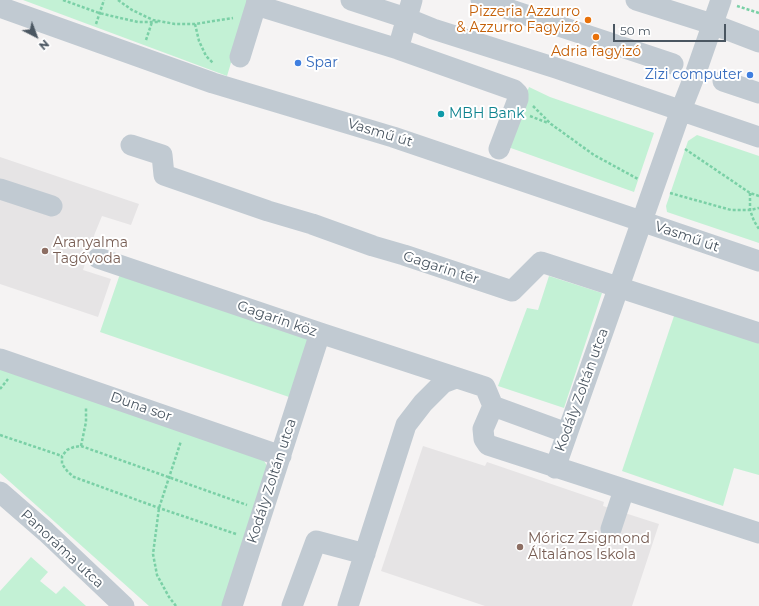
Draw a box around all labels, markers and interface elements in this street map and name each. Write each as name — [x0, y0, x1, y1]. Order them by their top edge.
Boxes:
place label: Pizzeria Azzurro & Azzurro Fagyizó — [456, 4, 580, 36]
marker: Pizzeria Azzurro & Azzurro Fagyizó — [583, 15, 593, 25]
north arrow — [16, 16, 56, 56]
scale bar — [615, 16, 728, 42]
text: 50 m — [620, 23, 651, 38]
marker: Adria fagyizó — [591, 32, 601, 42]
text: N — [36, 37, 52, 53]
place label: Adria fagyizó — [551, 44, 641, 60]
place label: Spar — [306, 55, 338, 71]
marker: Spar — [293, 58, 303, 68]
place label: Zizi computer — [645, 67, 742, 83]
marker: Zizi computer — [745, 70, 755, 80]
place label: MBH Bank — [449, 106, 525, 122]
marker: MBH Bank — [436, 109, 446, 119]
street label: Vasmű út — [345, 115, 415, 151]
street label: Vasmű út — [653, 218, 721, 256]
place label: Aranyalma Tagóvoda — [53, 235, 128, 268]
marker: Aranyalma Tagóvoda — [40, 246, 50, 256]
street label: Gagarin tér — [401, 248, 481, 288]
street label: Gagarin köz — [235, 298, 319, 340]
street label: Kodály Zoltán utca — [552, 326, 612, 454]
street label: Duna sor — [108, 389, 174, 425]
street label: Kodály Zoltán utca — [244, 416, 300, 546]
street label: Panoráma utca — [17, 506, 107, 592]
place label: Móricz Zsigmond Általános Iskola — [528, 531, 650, 564]
marker: Móricz Zsigmond Általános Iskola — [515, 542, 525, 552]

